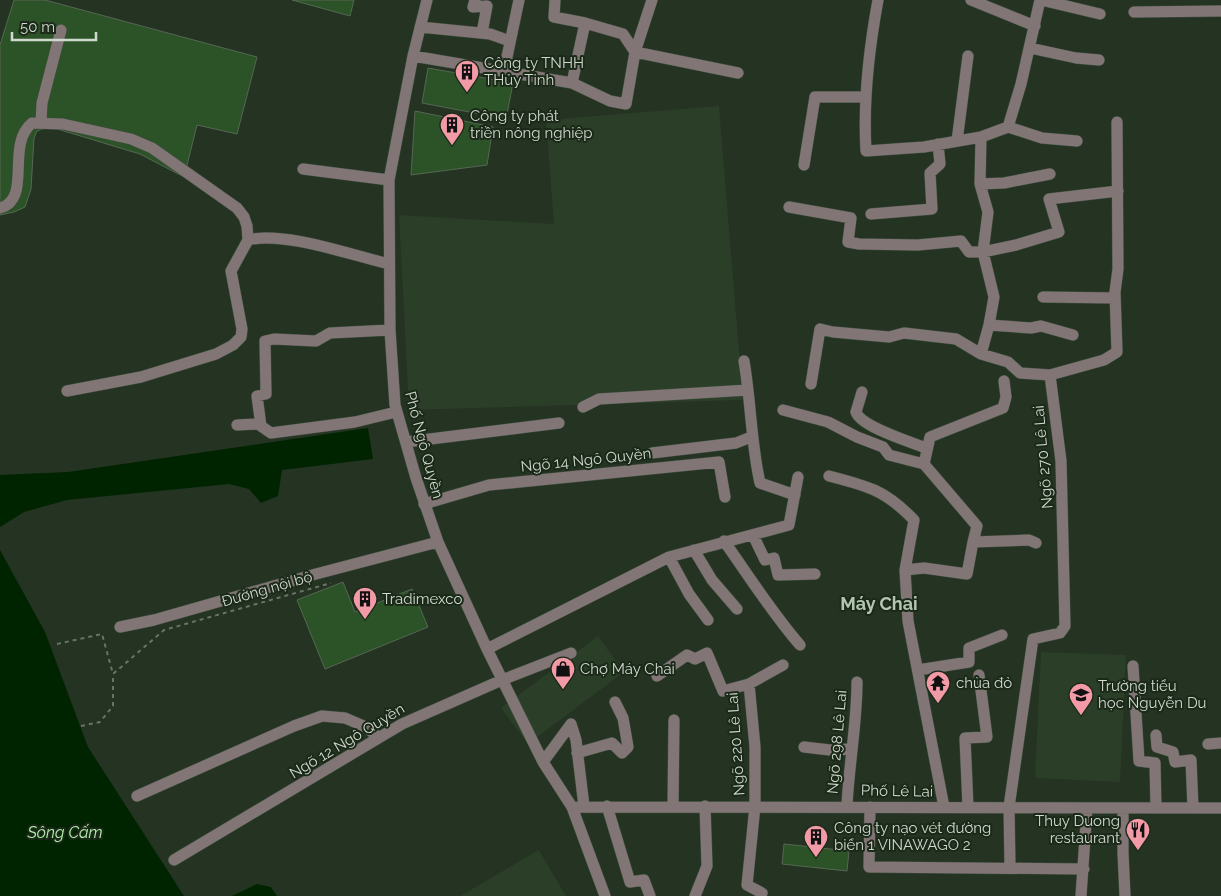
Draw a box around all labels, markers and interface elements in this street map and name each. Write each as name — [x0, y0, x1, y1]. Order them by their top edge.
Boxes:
scale bar — [12, 10, 96, 42]
text: 50 m — [20, 18, 55, 36]
place label: Công ty TNHH THủy Tinh — [484, 54, 584, 89]
building icon: Công ty TNHH THủy Tinh — [454, 59, 480, 93]
place label: Công ty phát triền nông nghiệp — [470, 107, 593, 142]
building icon: Công ty phát triền nông nghiệp — [439, 112, 465, 146]
street label: Phố Ngô Quyền — [401, 389, 447, 501]
street label: Ngõ 270 Lê Lai — [1030, 405, 1056, 509]
street label: Ngõ 14 Ngô Quyền — [520, 444, 652, 476]
street label: Đường nội bộ — [220, 567, 314, 611]
building icon: Tradimexco — [352, 586, 378, 620]
place label: Tradimexco — [382, 590, 462, 608]
district label: Máy Chai — [840, 593, 918, 614]
shop icon: Chợ Máy Chai — [550, 656, 576, 690]
place label: Chợ Máy Chai — [580, 660, 675, 678]
temple icon: chùa đỏ — [925, 670, 951, 704]
place label: chùa đỏ — [956, 674, 1012, 692]
place label: Trường tiểu học Nguyễn Du — [1098, 677, 1207, 712]
school or university icon: Trường tiểu học Nguyễn Du — [1068, 682, 1094, 716]
street label: Ngõ 298 Lê Lai — [823, 689, 851, 795]
street label: Ngõ 220 Lê Lai — [723, 692, 749, 796]
street label: Ngõ 12 Ngô Quyền — [286, 700, 408, 782]
street label: Phố Lê Lai — [861, 781, 933, 801]
place label: Thuy Duong restaurant — [1035, 812, 1120, 847]
restaurant icon: Thuy Duong restaurant — [1125, 817, 1151, 851]
place label: Công ty nạo vét đường biển 1 VINAWAGO 2 — [834, 819, 991, 854]
water label: Sông Cấm — [26, 823, 103, 842]
building icon: Công ty nạo vét đường biển 1 VINAWAGO 2 — [803, 824, 829, 858]

